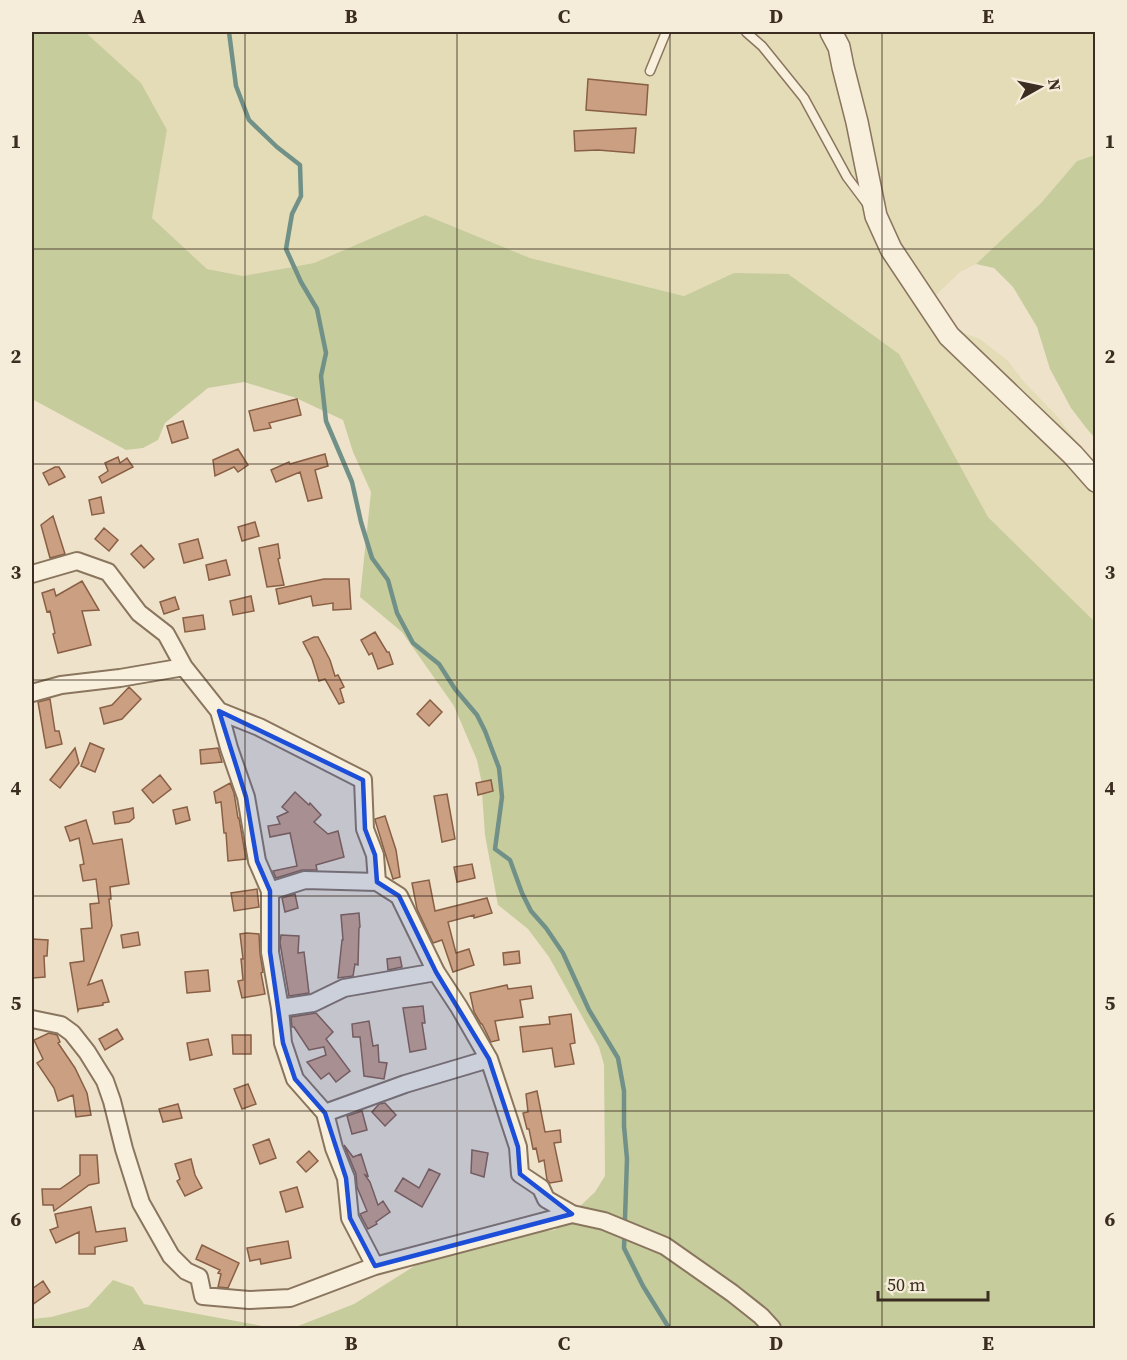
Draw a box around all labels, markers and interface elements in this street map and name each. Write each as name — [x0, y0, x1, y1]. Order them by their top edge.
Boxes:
text: A — [132, 2, 146, 30]
text: B — [344, 2, 358, 30]
text: C — [558, 2, 570, 30]
text: D — [769, 2, 783, 30]
text: E — [982, 2, 994, 30]
north arrow — [1010, 57, 1070, 117]
text: N — [1043, 77, 1067, 92]
text: 1 — [11, 127, 21, 155]
text: 1 — [1105, 127, 1115, 155]
text: 2 — [11, 342, 22, 370]
text: 2 — [1105, 342, 1116, 370]
text: 3 — [11, 558, 22, 586]
text: 3 — [1105, 558, 1116, 586]
text: 4 — [11, 774, 22, 802]
text: 4 — [1105, 774, 1116, 802]
text: 5 — [11, 989, 22, 1017]
text: 5 — [1105, 989, 1116, 1017]
text: 6 — [11, 1205, 22, 1233]
text: 6 — [1105, 1205, 1116, 1233]
scale bar — [878, 1264, 988, 1302]
text: 50 m — [887, 1272, 925, 1297]
text: A — [132, 1329, 146, 1357]
text: B — [344, 1329, 358, 1357]
text: C — [558, 1329, 570, 1357]
text: D — [769, 1329, 783, 1357]
text: E — [982, 1329, 994, 1357]

